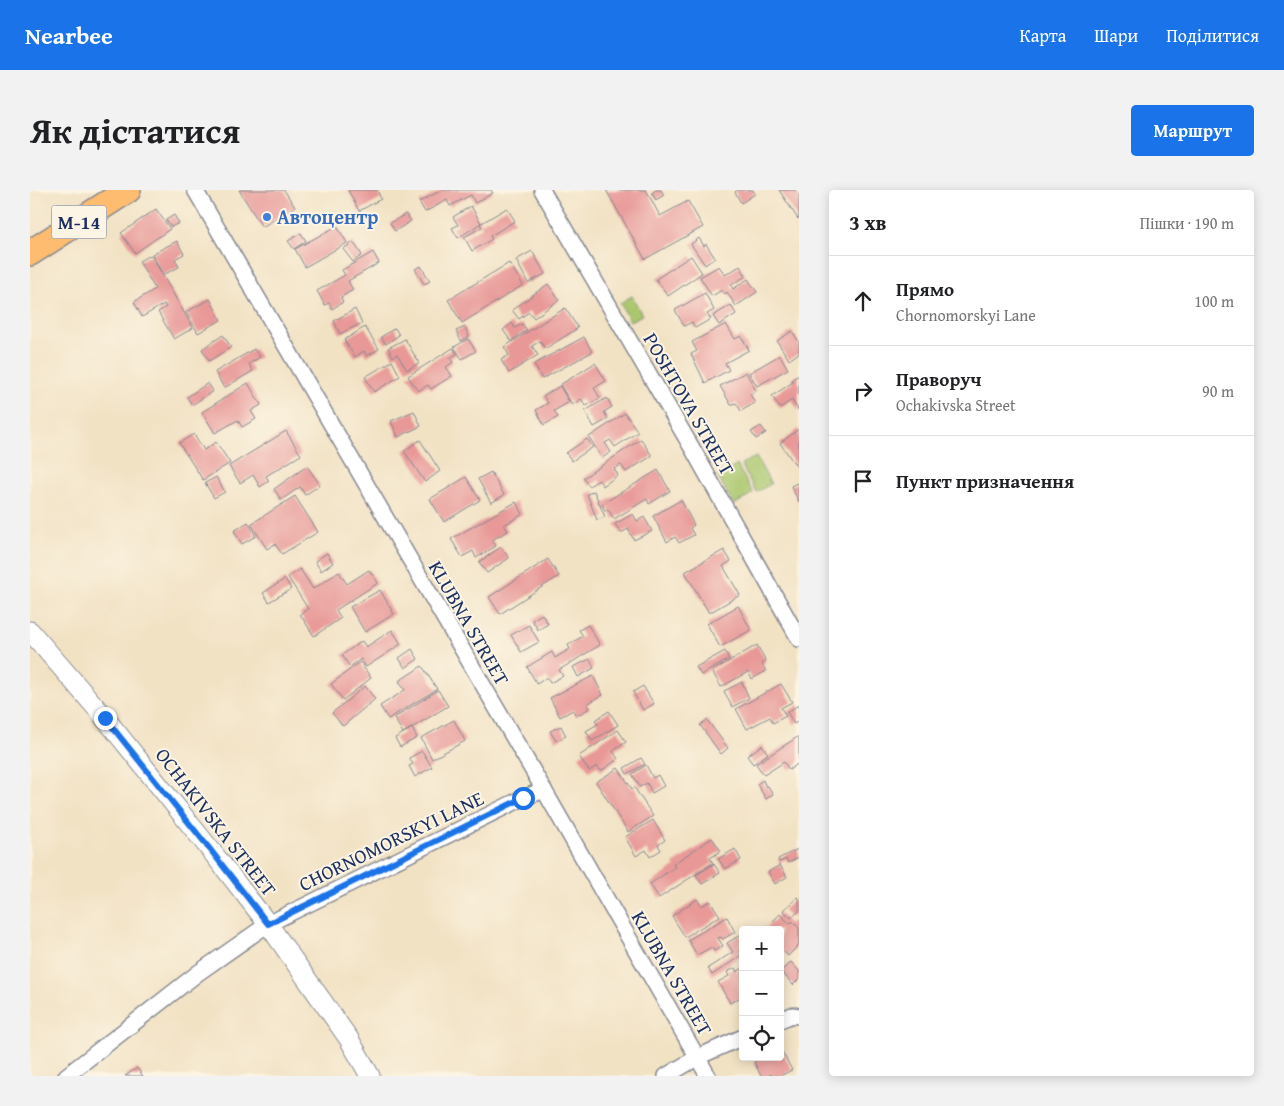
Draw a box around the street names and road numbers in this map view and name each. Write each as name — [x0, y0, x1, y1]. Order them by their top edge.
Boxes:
road number: М-14 — [52, 206, 106, 238]
street label: POSHTOVA STREET — [637, 327, 742, 480]
street label: KLUBNA STREET — [422, 555, 517, 690]
street label: OCHAKIVSKA STREET — [149, 741, 284, 902]
street label: CHORNOMORSKYI LANE — [293, 783, 488, 898]
street label: KLUBNA STREET — [625, 905, 720, 1040]

